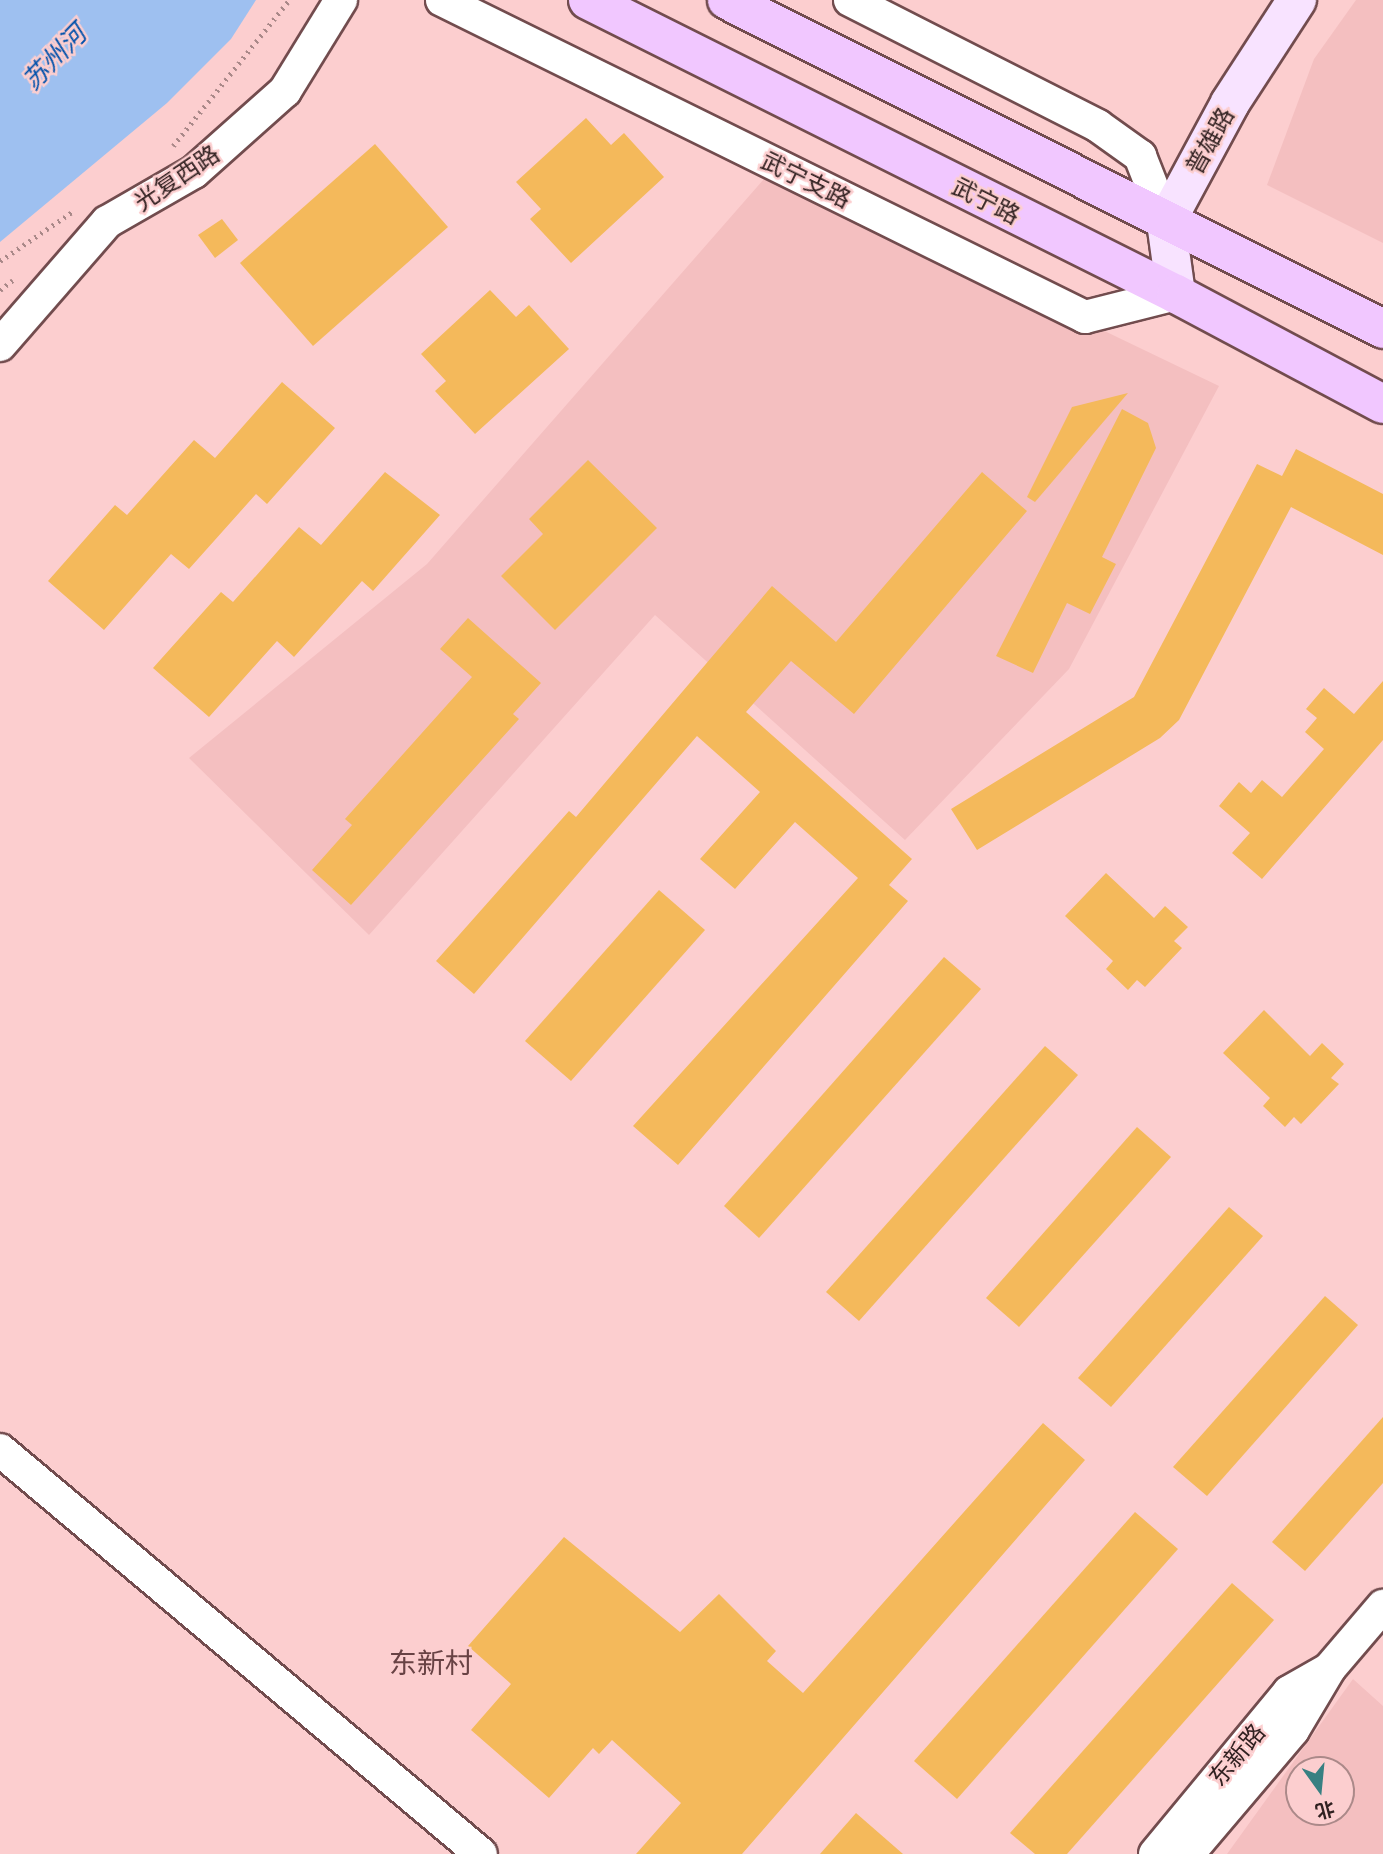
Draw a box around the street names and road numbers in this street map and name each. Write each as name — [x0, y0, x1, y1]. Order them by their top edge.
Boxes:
street label: 普雄路 — [1180, 103, 1240, 179]
street label: 光复西路 — [129, 139, 225, 217]
street label: 武宁支路 — [757, 146, 855, 214]
street label: 武宁路 — [947, 172, 1025, 230]
street label: 东新路 — [1203, 1718, 1271, 1792]

